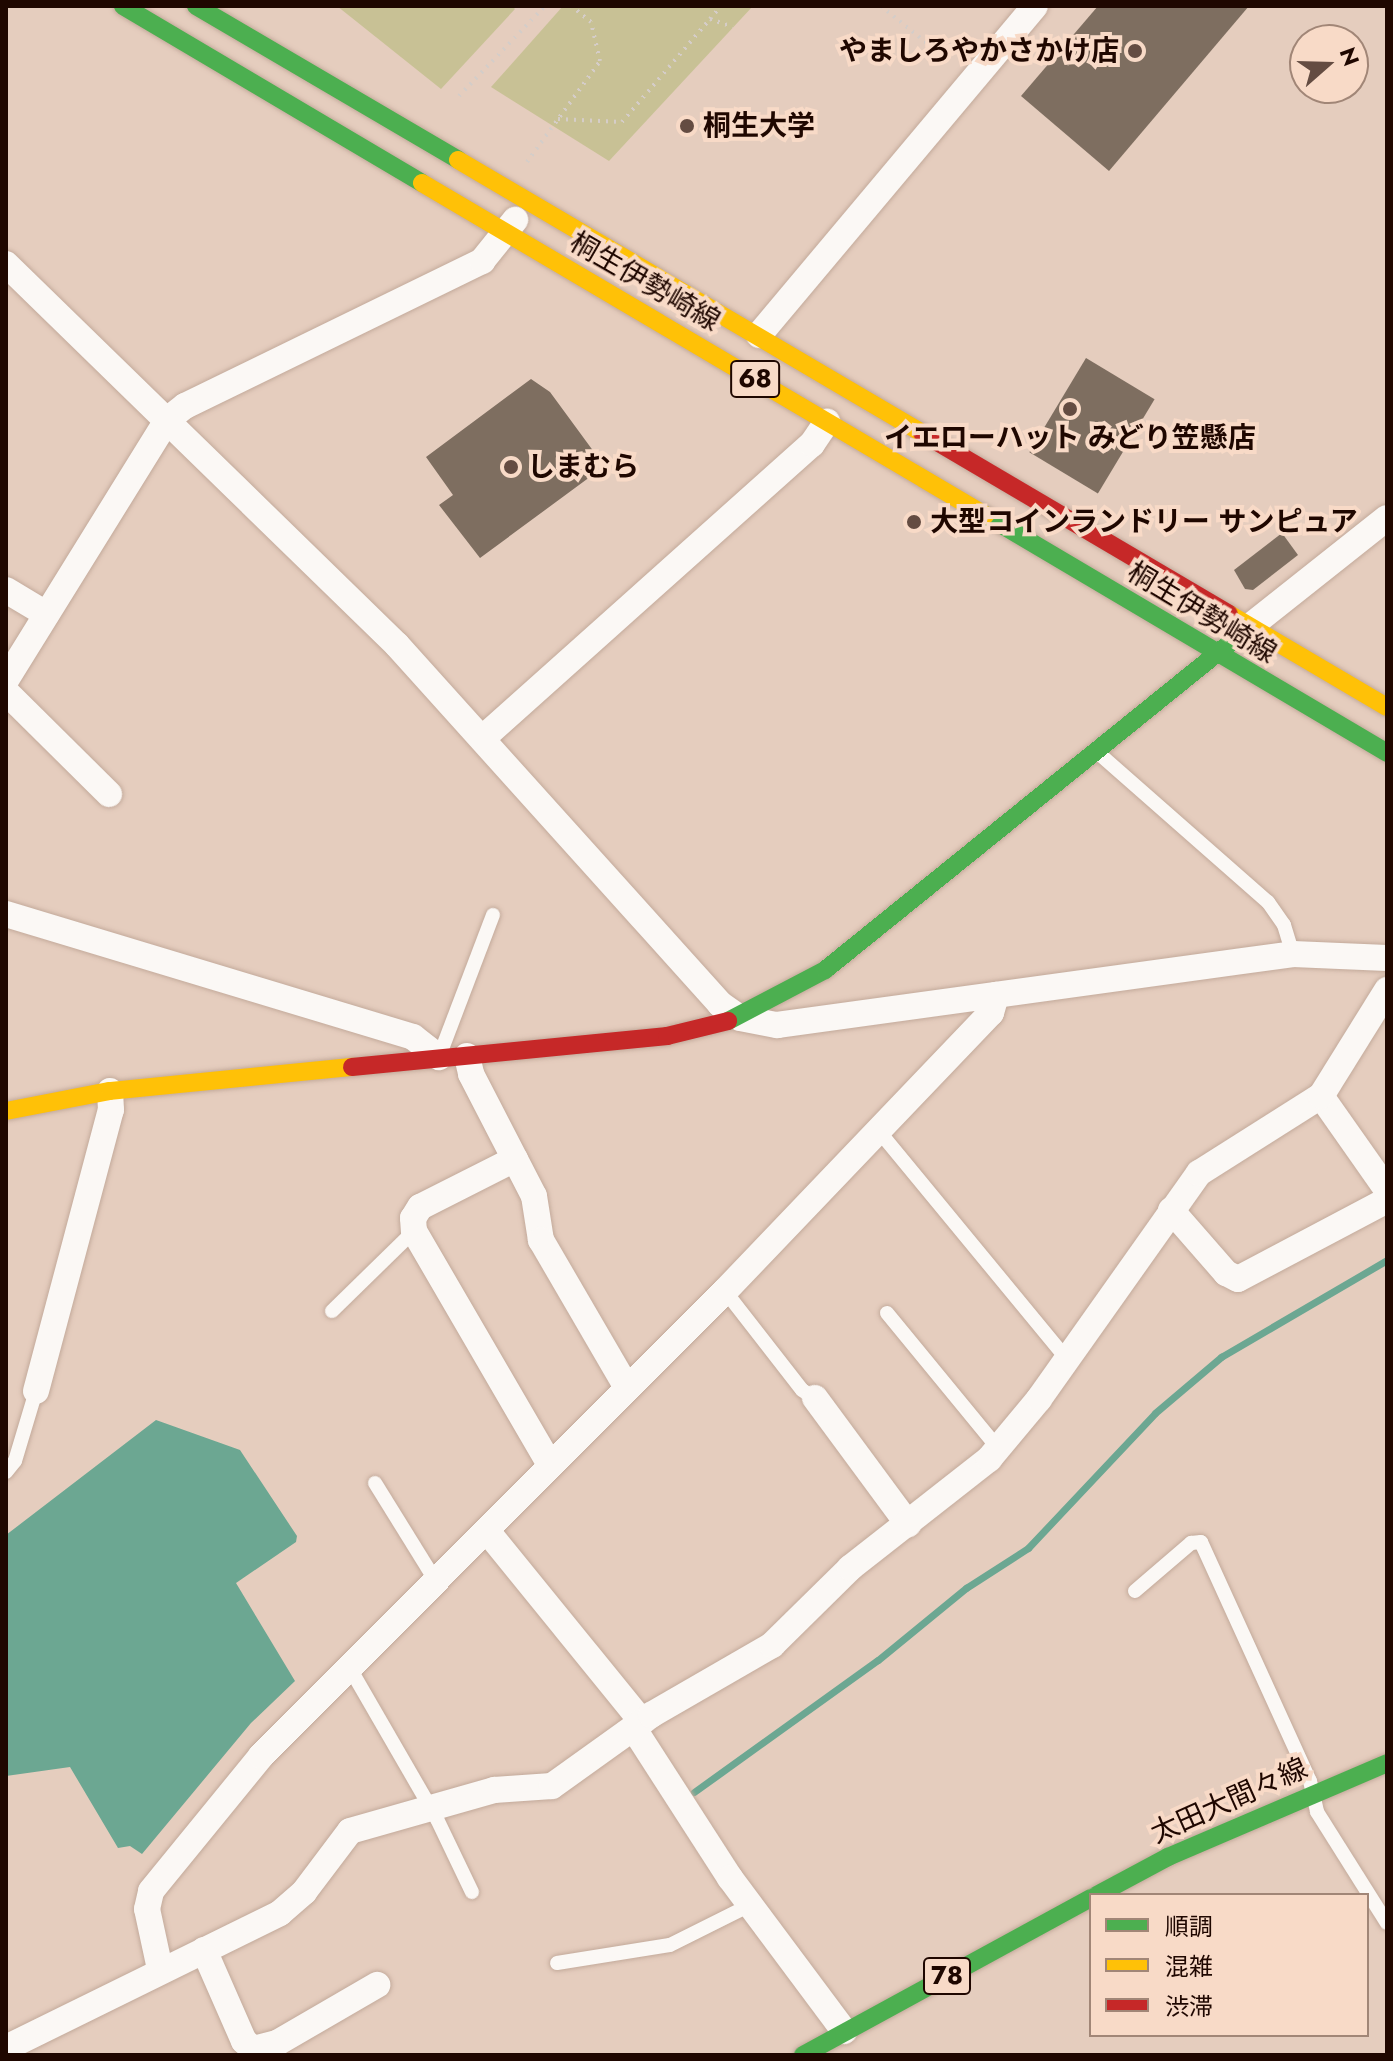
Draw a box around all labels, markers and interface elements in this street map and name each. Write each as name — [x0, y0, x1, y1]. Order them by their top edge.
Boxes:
north arrow — [1289, 24, 1369, 104]
place label: やましろやかさかけ店 — [839, 34, 1119, 68]
marker: やましろやかさかけ店 — [1126, 42, 1144, 60]
text: N — [1332, 43, 1368, 70]
place label: 桐生大学 — [703, 109, 815, 143]
marker: 桐生大学 — [678, 117, 696, 135]
street label: 桐生伊勢崎線 — [564, 225, 726, 339]
road number: 68 — [729, 357, 781, 401]
marker: イエローハット みどり笠懸店 — [1061, 400, 1079, 418]
place label: イエローハット みどり笠懸店 — [884, 421, 1256, 455]
place label: しまむら — [527, 450, 639, 484]
marker: しまむら — [502, 458, 520, 476]
place label: 大型コインランドリー サンピュア — [930, 505, 1358, 539]
marker: 大型コインランドリー サンピュア — [905, 513, 923, 531]
street label: 桐生伊勢崎線 — [1121, 555, 1283, 671]
street label: 太田大間々線 — [1145, 1751, 1313, 1851]
legend — [1089, 1893, 1369, 2037]
text: 順調 — [1165, 1909, 1213, 1944]
text: 混雑 — [1165, 1949, 1213, 1984]
road number: 78 — [923, 1954, 971, 1998]
text: 渋滞 — [1165, 1989, 1213, 2024]

